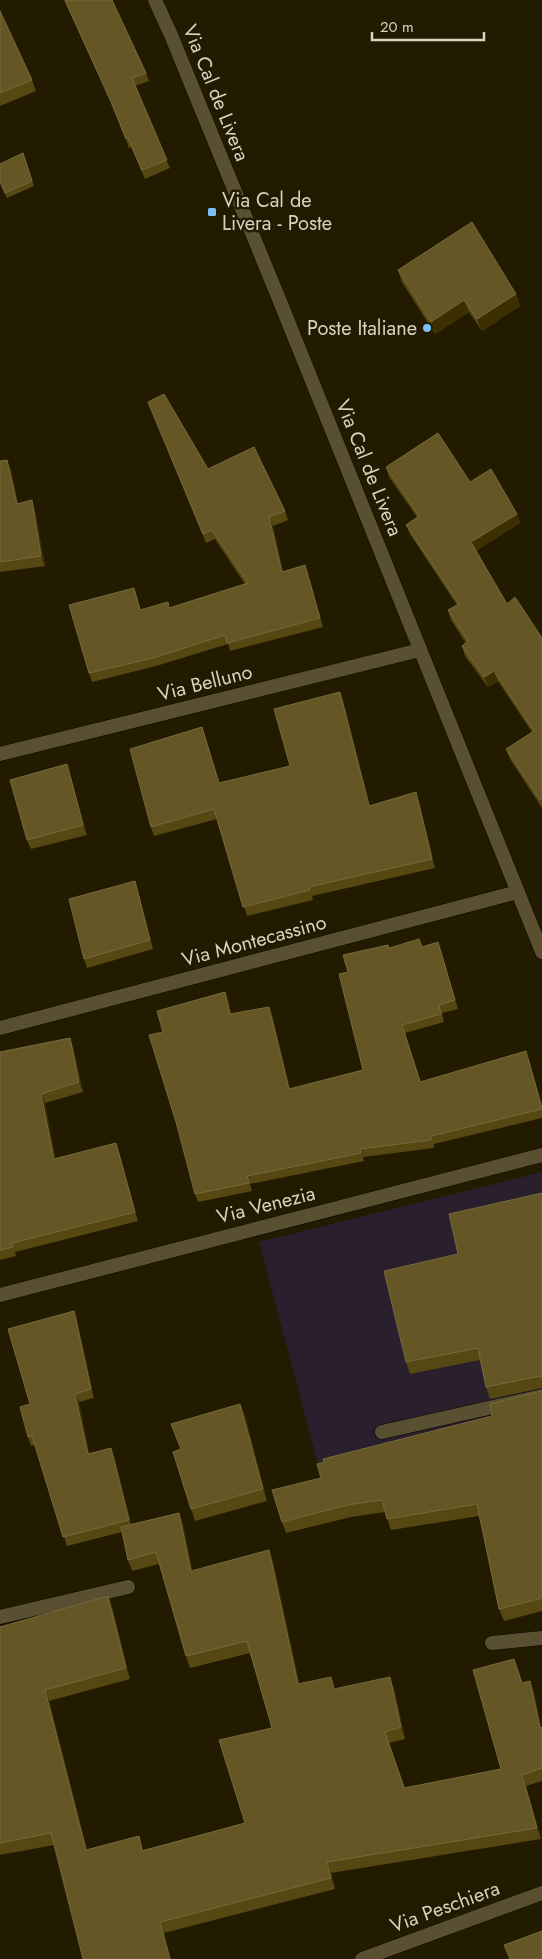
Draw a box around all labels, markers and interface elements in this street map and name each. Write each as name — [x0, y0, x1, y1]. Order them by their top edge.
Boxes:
scale bar — [372, 10, 484, 42]
text: 20 m — [380, 16, 414, 38]
street label: Via Cal de Livera — [175, 20, 257, 166]
place label: Via Cal de Livera - Poste — [222, 186, 332, 238]
marker: Via Cal de Livera - Poste — [206, 206, 218, 218]
place label: Poste Italiane — [307, 314, 417, 343]
marker: Poste Italiane — [421, 322, 433, 334]
street label: Via Cal de Livera — [328, 395, 410, 541]
street label: Via Belluno — [155, 657, 255, 709]
street label: Via Montecassino — [178, 908, 330, 974]
street label: Via Venezia — [214, 1179, 318, 1231]
street label: Via Peschiera — [386, 1874, 504, 1940]

